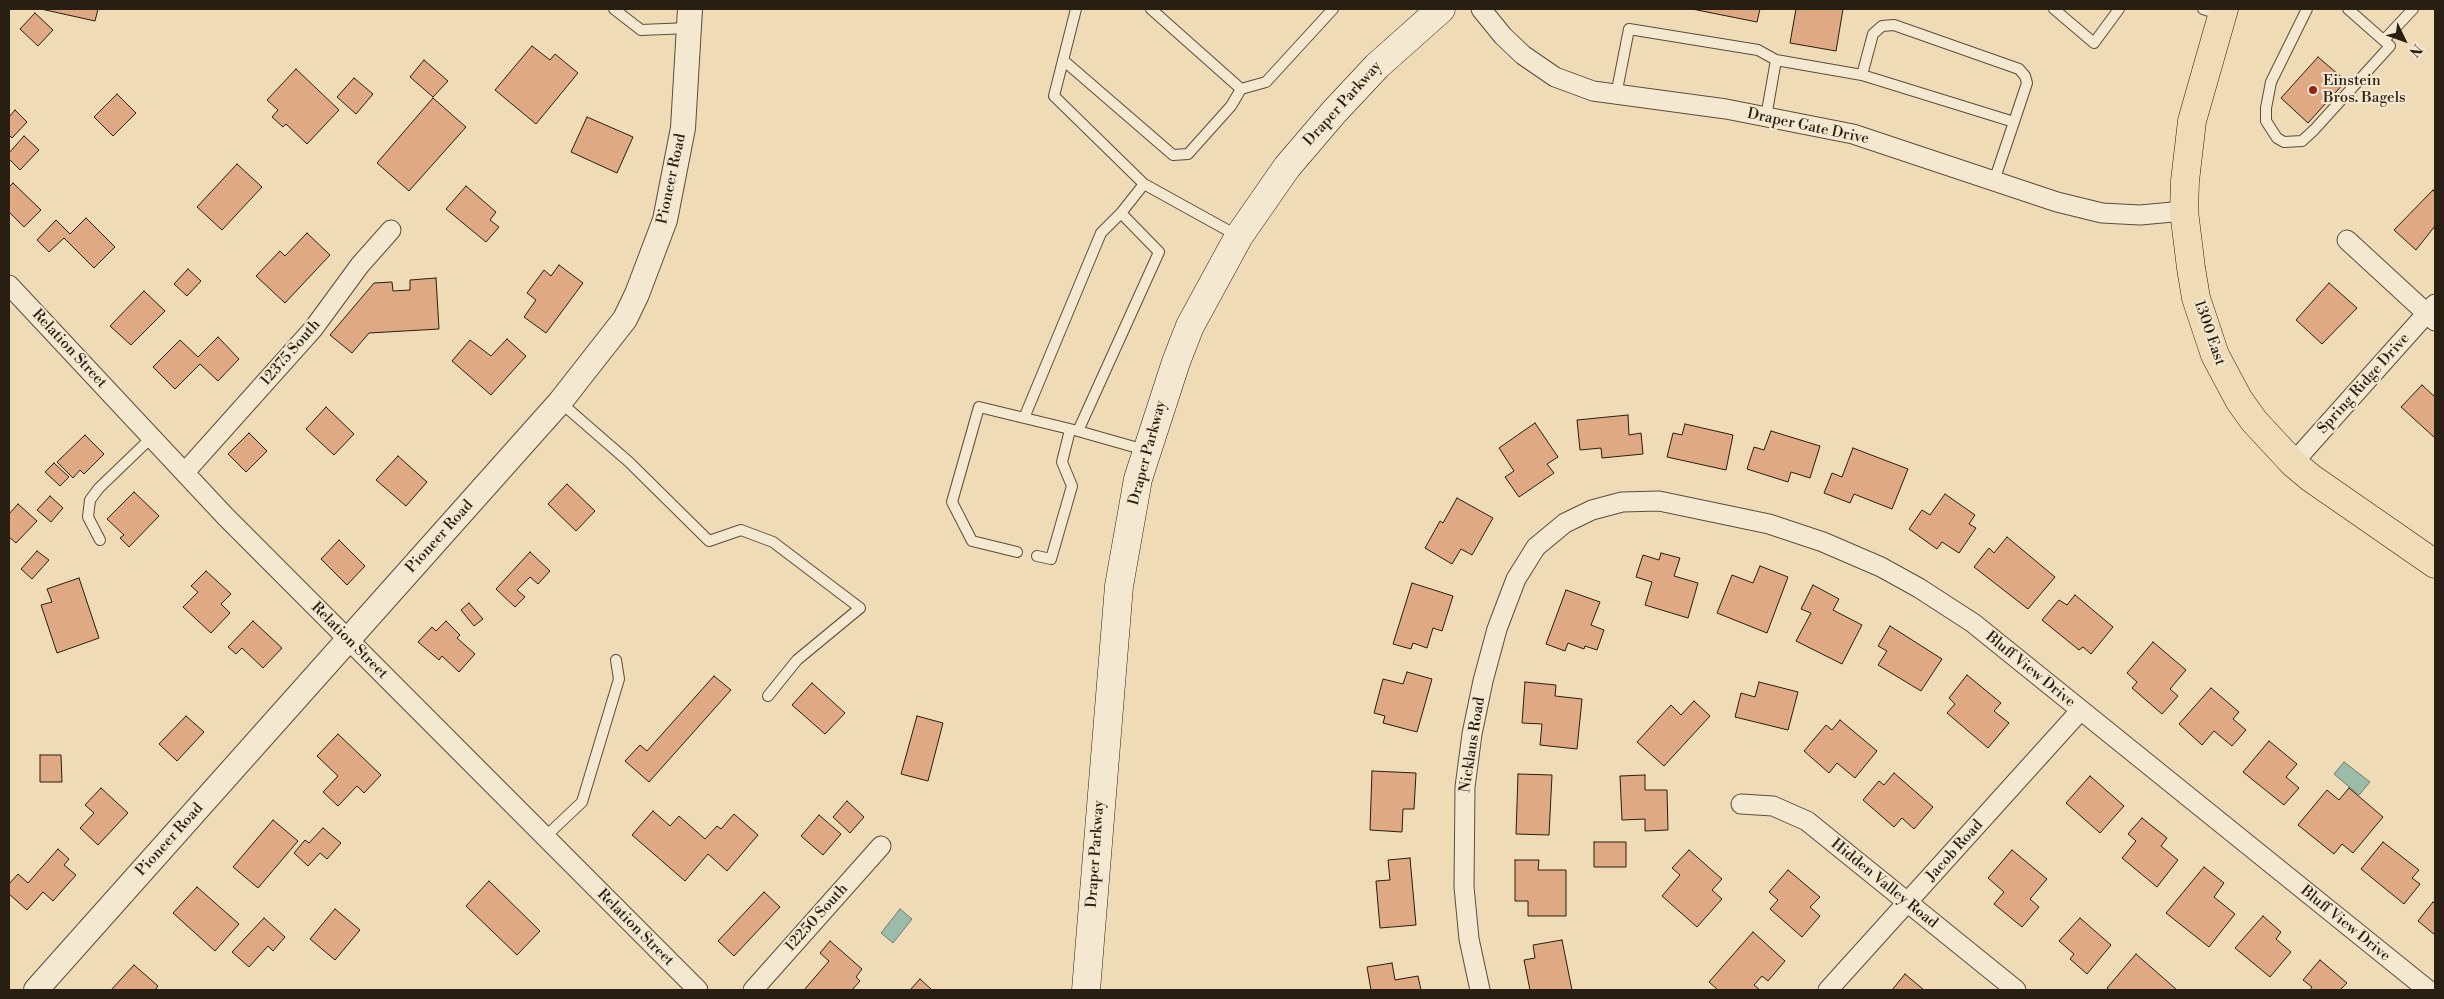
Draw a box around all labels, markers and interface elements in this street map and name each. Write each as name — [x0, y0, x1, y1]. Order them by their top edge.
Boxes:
north arrow — [2379, 15, 2429, 65]
text: N — [2405, 40, 2426, 60]
street label: Draper Parkway — [1300, 58, 1386, 150]
place label: Einstein Bros. Bagels — [2323, 72, 2406, 107]
marker: Einstein Bros. Bagels — [2307, 84, 2319, 96]
street label: Draper Gate Drive — [1745, 105, 1871, 149]
street label: Pioneer Road — [654, 132, 690, 226]
street label: 1300 East — [2189, 298, 2229, 368]
street label: Relation Street — [28, 306, 110, 392]
street label: 12375 South — [257, 316, 325, 390]
street label: Spring Ridge Drive — [2314, 330, 2414, 438]
street label: Draper Parkway — [1125, 399, 1171, 507]
street label: Pioneer Road — [403, 497, 477, 577]
street label: Relation Street — [307, 599, 391, 683]
street label: Bluff View Drive — [1981, 628, 2079, 712]
street label: Nicklaus Road — [1457, 696, 1489, 794]
street label: Pioneer Road — [133, 800, 207, 880]
street label: Draper Parkway — [1083, 800, 1109, 908]
street label: Jacob Road — [1923, 817, 1987, 885]
street label: Hidden Valley Road — [1827, 835, 1941, 933]
street label: 12250 South — [782, 880, 852, 956]
street label: Bluff View Drive — [2296, 882, 2394, 966]
street label: Relation Street — [593, 886, 677, 970]

